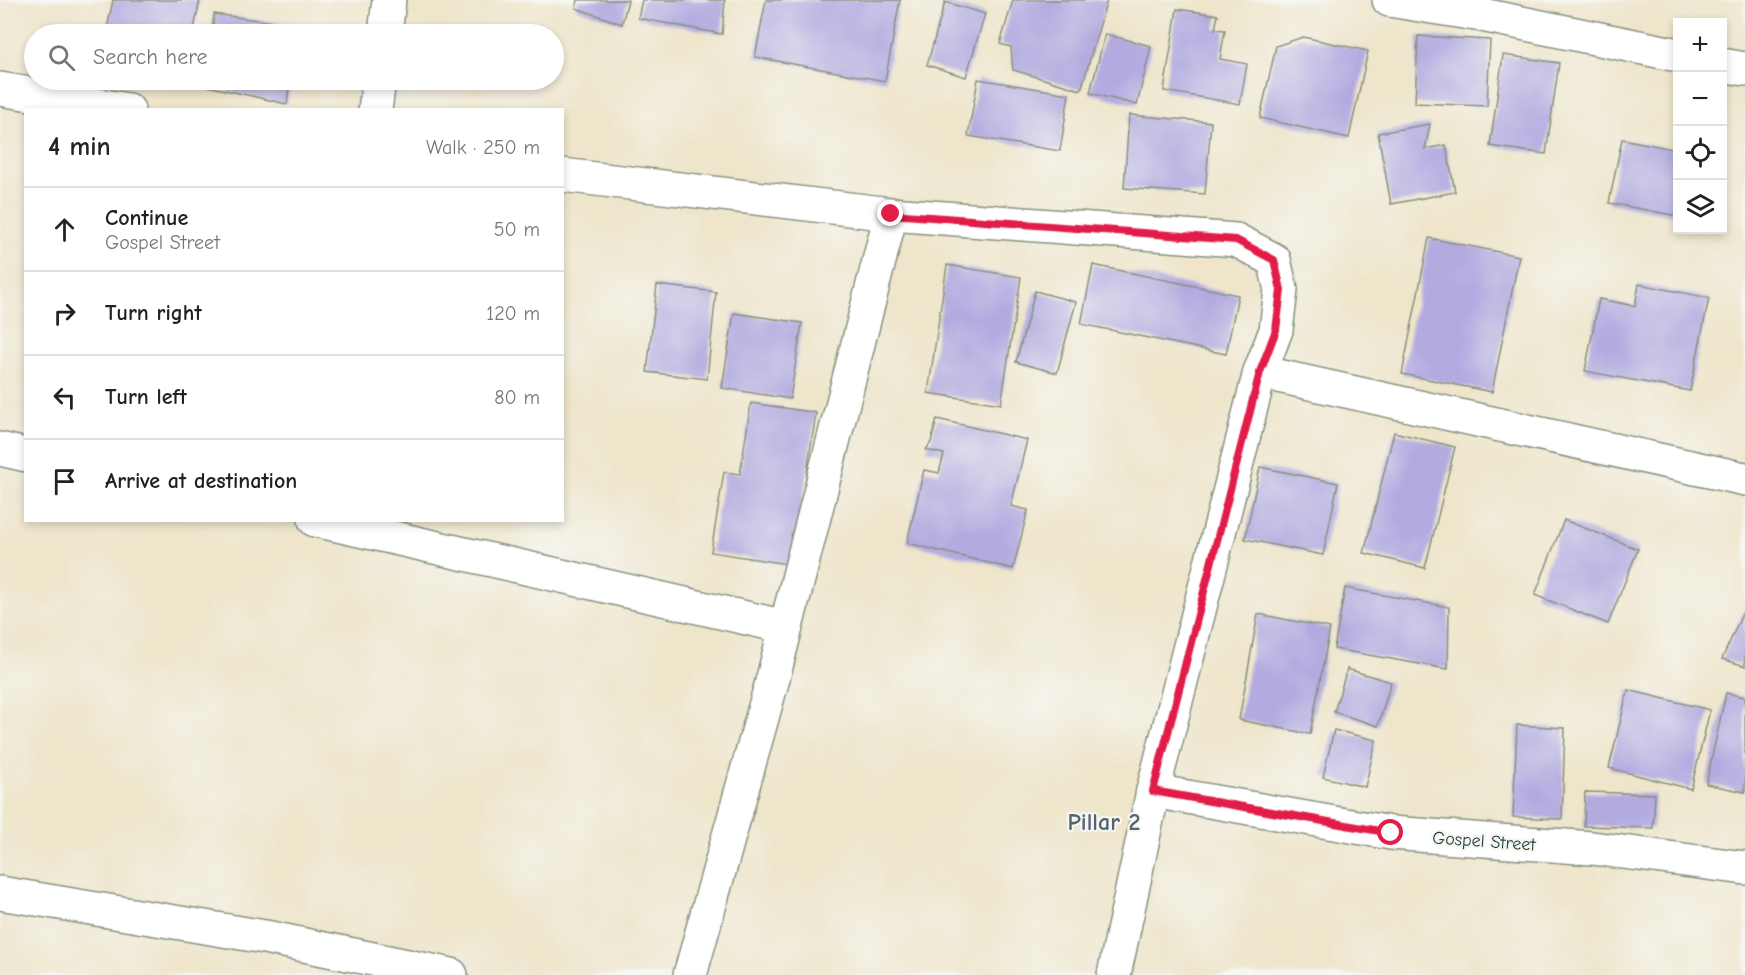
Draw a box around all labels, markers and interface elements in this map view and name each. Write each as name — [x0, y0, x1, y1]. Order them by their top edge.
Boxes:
map controls — [1673, 18, 1727, 234]
button: + — [1673, 18, 1727, 72]
search box — [24, 24, 564, 90]
icon: search — [45, 41, 78, 74]
text: Search here — [93, 44, 208, 70]
button: − — [1673, 72, 1727, 126]
button: locate — [1673, 126, 1727, 180]
text: 4 min — [48, 132, 111, 162]
text: Walk · 250 m — [426, 136, 540, 159]
button: layers — [1673, 180, 1727, 234]
route end — [877, 200, 903, 226]
text: Continue — [105, 205, 188, 231]
icon: ahead — [48, 213, 81, 246]
text: 50 m — [494, 218, 540, 241]
text: Gospel Street — [105, 231, 220, 254]
icon: right — [48, 297, 81, 330]
text: Turn right — [105, 300, 202, 326]
text: 120 m — [486, 302, 540, 325]
icon: left — [48, 381, 81, 414]
text: Turn left — [105, 384, 187, 410]
text: 80 m — [494, 386, 540, 409]
icon: arrive — [48, 465, 81, 498]
text: Arrive at destination — [105, 468, 297, 494]
district label: Pillar 2 — [1068, 808, 1140, 836]
route start — [1377, 819, 1403, 845]
street label: Gospel Street — [1432, 827, 1537, 856]

